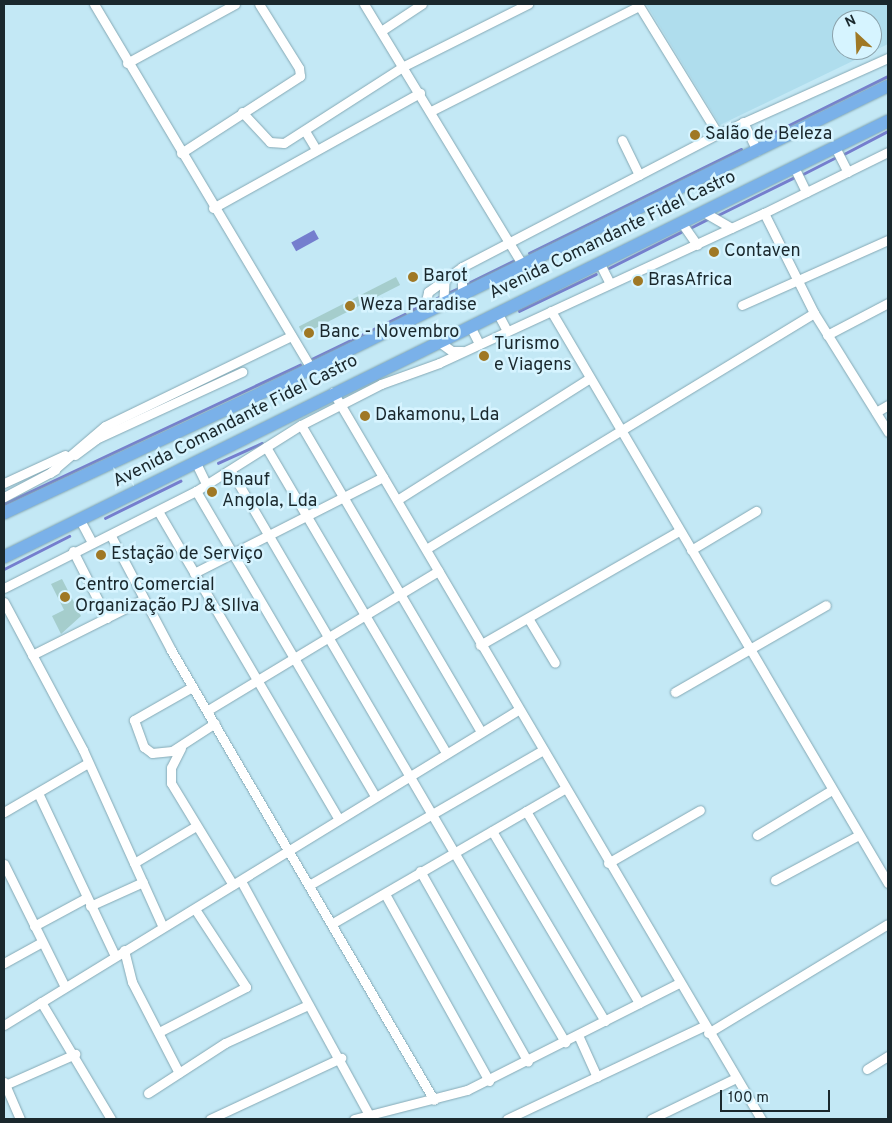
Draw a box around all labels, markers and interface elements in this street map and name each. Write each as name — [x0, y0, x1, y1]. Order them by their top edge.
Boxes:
north arrow — [832, 10, 882, 60]
text: N — [843, 12, 859, 32]
place label: Salão de Beleza — [705, 124, 832, 146]
marker: Salão de Beleza — [689, 129, 701, 141]
street label: Avenida Comandante Fidel Castro — [486, 167, 740, 305]
place label: Contaven — [724, 241, 801, 263]
marker: Contaven — [708, 246, 720, 258]
place label: Barot — [423, 266, 468, 288]
place label: BrasAfrica — [648, 270, 732, 292]
marker: Barot — [407, 271, 419, 283]
marker: BrasAfrica — [632, 275, 644, 287]
place label: Weza Paradise — [360, 295, 477, 317]
marker: Weza Paradise — [344, 300, 356, 312]
place label: Banc - Novembro — [319, 322, 459, 344]
marker: Banc - Novembro — [303, 327, 315, 339]
place label: Turismo e Viagens — [494, 335, 572, 378]
marker: Turismo e Viagens — [478, 350, 490, 362]
street label: Avenida Comandante Fidel Castro — [110, 351, 362, 493]
place label: Dakamonu, Lda — [375, 405, 499, 427]
marker: Dakamonu, Lda — [359, 410, 371, 422]
place label: Bnauf Angola, Lda — [222, 471, 317, 514]
marker: Bnauf Angola, Lda — [206, 486, 218, 498]
place label: Estação de Serviço — [111, 544, 263, 566]
marker: Estação de Serviço — [95, 549, 107, 561]
place label: Centro Comercial Organização PJ & SIlva — [75, 576, 259, 618]
marker: Centro Comercial Organização PJ & SIlva — [59, 591, 71, 603]
scale bar — [722, 1080, 832, 1112]
text: 100 m — [728, 1089, 769, 1108]

